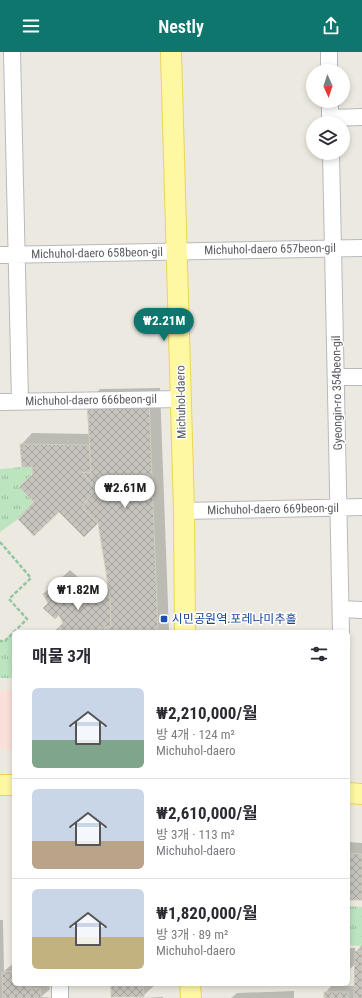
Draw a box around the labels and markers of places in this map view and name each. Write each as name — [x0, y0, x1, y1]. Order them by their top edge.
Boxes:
pin: ₩2.21M — [131, 308, 197, 342]
pin: ₩2.61M — [92, 475, 158, 509]
pin: ₩1.82M — [45, 577, 111, 611]
place label: 시민공원역.포레나미추홀 — [172, 612, 297, 626]
marker: 시민공원역.포레나미추홀 — [159, 614, 169, 624]

